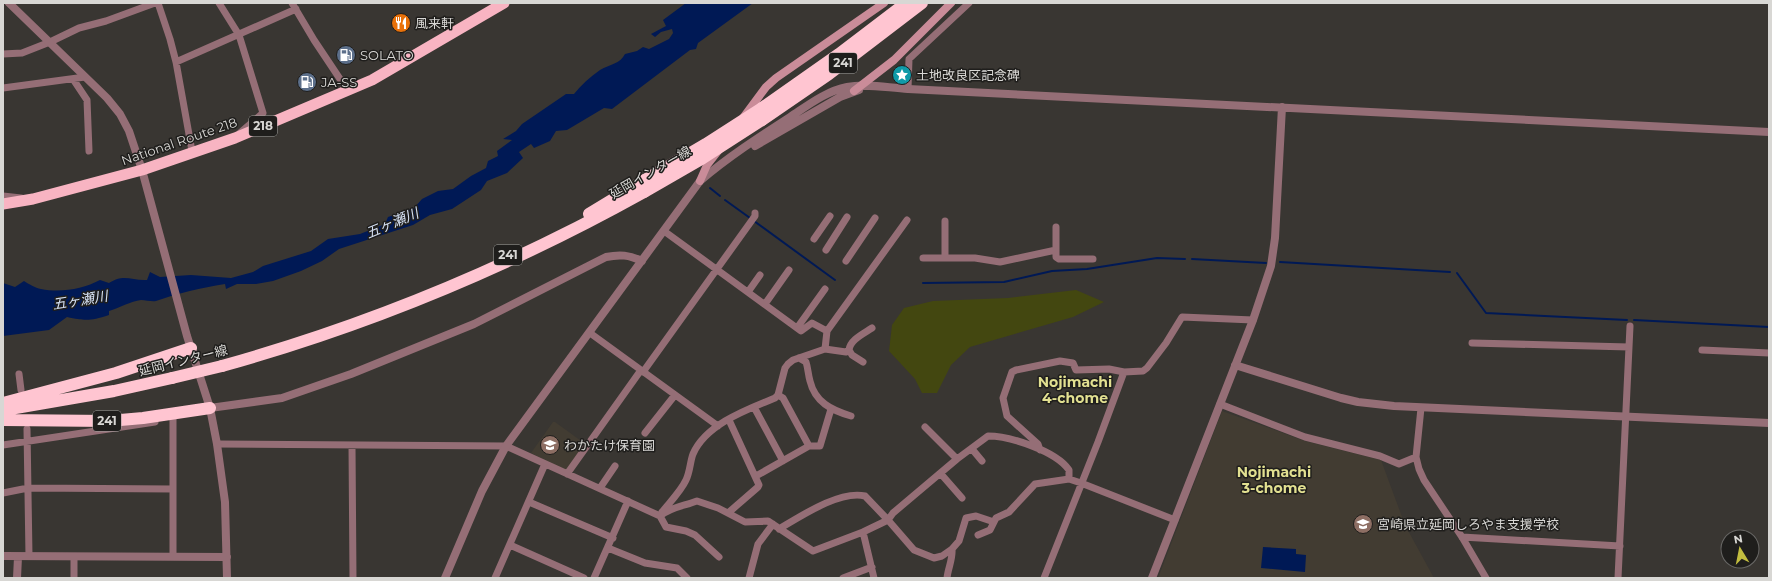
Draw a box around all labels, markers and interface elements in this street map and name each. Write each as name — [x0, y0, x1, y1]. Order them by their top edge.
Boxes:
restaurant icon: 風来軒 — [390, 12, 412, 34]
place label: 風来軒 — [415, 15, 454, 31]
fuel station icon: SOLATO — [335, 44, 357, 66]
place label: SOLATO — [360, 47, 414, 63]
road number: 241 — [829, 53, 857, 73]
place icon: 土地改良区記念碑 — [891, 64, 913, 86]
place label: 土地改良区記念碑 — [916, 67, 1020, 83]
fuel station icon: JA-SS — [296, 71, 318, 93]
place label: JA-SS — [320, 74, 357, 90]
street label: National Route 218 — [119, 114, 239, 168]
road number: 218 — [249, 116, 277, 136]
street label: 延岡インター線 — [607, 142, 693, 202]
water label: 五ヶ瀬川 — [363, 203, 423, 242]
road number: 241 — [494, 245, 522, 265]
water label: 五ヶ瀬川 — [51, 286, 111, 313]
street label: 延岡インター線 — [137, 341, 229, 379]
district label: Nojimachi 4-chome — [1038, 373, 1112, 407]
road number: 241 — [93, 411, 121, 431]
school or university icon: わかたけ保育園 — [539, 434, 561, 456]
place label: わかたけ保育園 — [564, 437, 655, 453]
district label: Nojimachi 3-chome — [1237, 463, 1311, 497]
school or university icon: 宮崎県立延岡しろやま支援学校 — [1352, 513, 1374, 535]
place label: 宮崎県立延岡しろやま支援学校 — [1377, 516, 1559, 532]
north arrow — [1720, 529, 1760, 569]
text: N — [1733, 531, 1744, 547]

